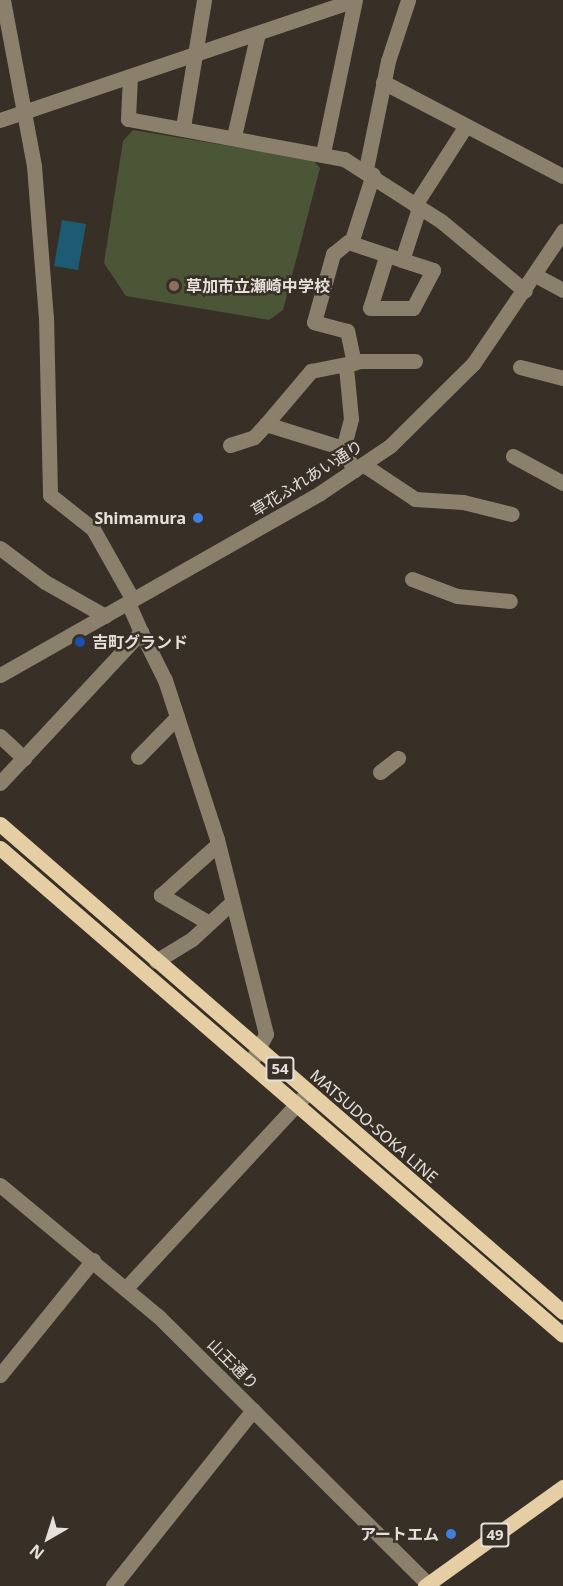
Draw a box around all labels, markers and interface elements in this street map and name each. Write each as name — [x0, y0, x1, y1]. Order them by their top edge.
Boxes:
place label: 草加市立瀬崎中学校 — [186, 276, 330, 296]
marker: 草加市立瀬崎中学校 — [167, 279, 181, 293]
street label: 草花ふれあい通り — [248, 436, 366, 520]
place label: Shimamura — [94, 508, 186, 528]
marker: Shimamura — [191, 511, 205, 525]
place label: 吉町グランド — [92, 632, 188, 652]
marker: 吉町グランド — [73, 635, 87, 649]
road number: 54 — [265, 1057, 295, 1081]
street label: MATSUDO-SOKA LINE — [306, 1065, 442, 1187]
street label: 山王通り — [204, 1335, 262, 1393]
north arrow — [18, 1508, 78, 1568]
road number: 49 — [480, 1523, 510, 1547]
place label: アートエム — [360, 1524, 439, 1544]
marker: アートエム — [444, 1527, 458, 1541]
text: N — [25, 1539, 49, 1565]

